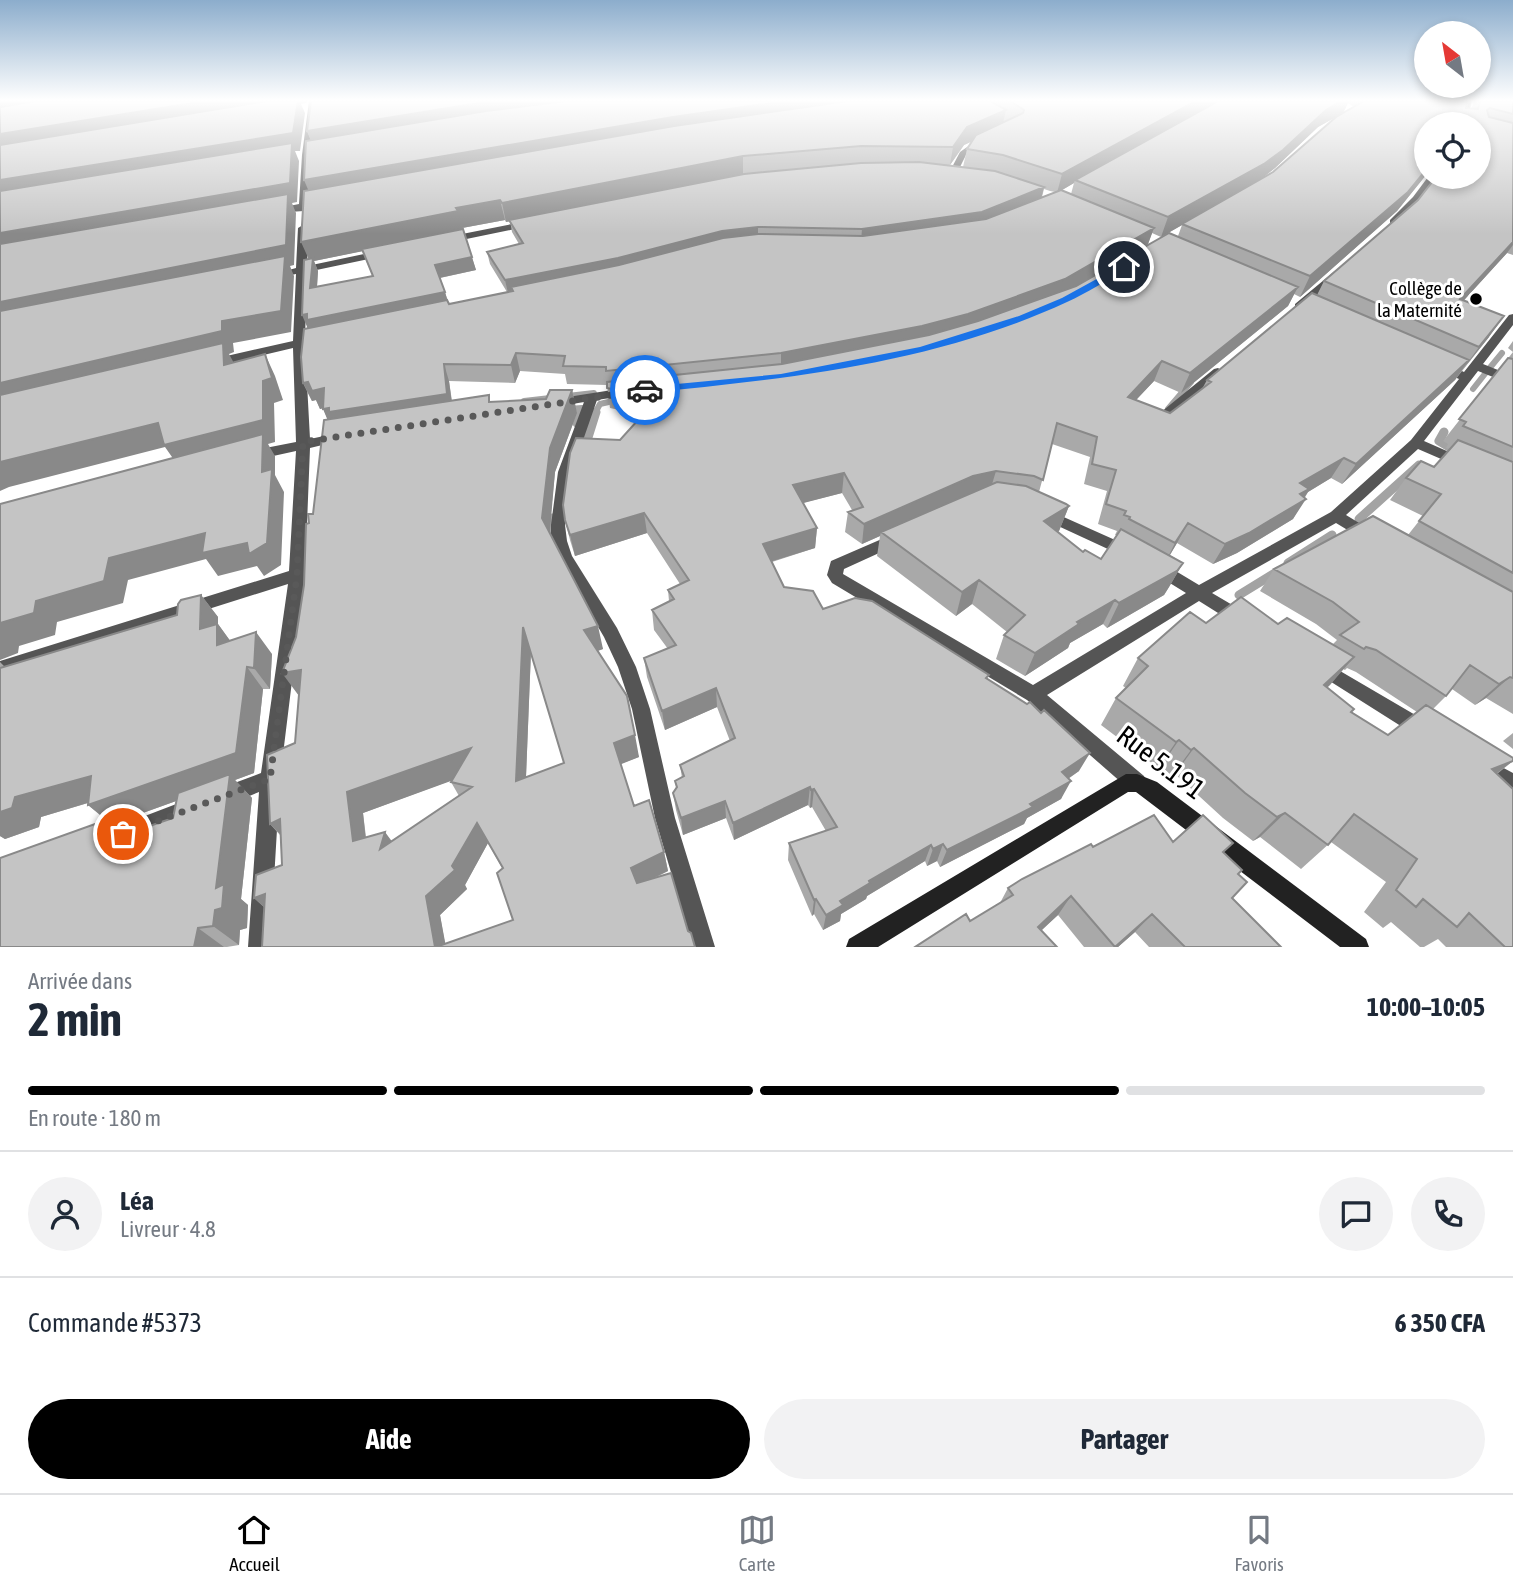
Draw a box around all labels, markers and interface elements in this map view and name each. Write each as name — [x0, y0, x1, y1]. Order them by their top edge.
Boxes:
north arrow — [1414, 21, 1491, 98]
map controls — [1414, 21, 1491, 189]
button: locate — [1414, 112, 1491, 189]
pin — [1094, 237, 1154, 297]
icon: home — [1105, 248, 1143, 286]
place label: Collège de la Maternité — [1377, 277, 1462, 321]
marker: Collège de la Maternité — [1468, 291, 1484, 307]
courier — [610, 355, 680, 425]
icon: car — [626, 371, 664, 409]
street label: Rue 5.191 — [1111, 719, 1211, 805]
pin — [93, 804, 153, 864]
icon: bag — [104, 815, 142, 853]
text: Arrivée dans — [28, 968, 132, 994]
text: 10:00–10:05 — [1367, 992, 1485, 1022]
text: 2 min — [28, 993, 122, 1046]
text: En route · 180 m — [28, 1105, 161, 1131]
button: person — [28, 1177, 102, 1251]
button: chat — [1319, 1177, 1393, 1251]
button: phone — [1411, 1177, 1485, 1251]
text: Léa — [120, 1186, 154, 1216]
text: Livreur · 4.8 — [120, 1216, 216, 1242]
text: Commande #5373 — [28, 1308, 202, 1338]
text: 6 350 CFA — [1395, 1308, 1485, 1338]
button: Aide — [28, 1399, 750, 1479]
button: Partager — [764, 1399, 1485, 1479]
tab: Accueil — [229, 1511, 280, 1575]
tab: Carte — [738, 1511, 776, 1575]
tab: Favoris — [1234, 1511, 1284, 1575]

